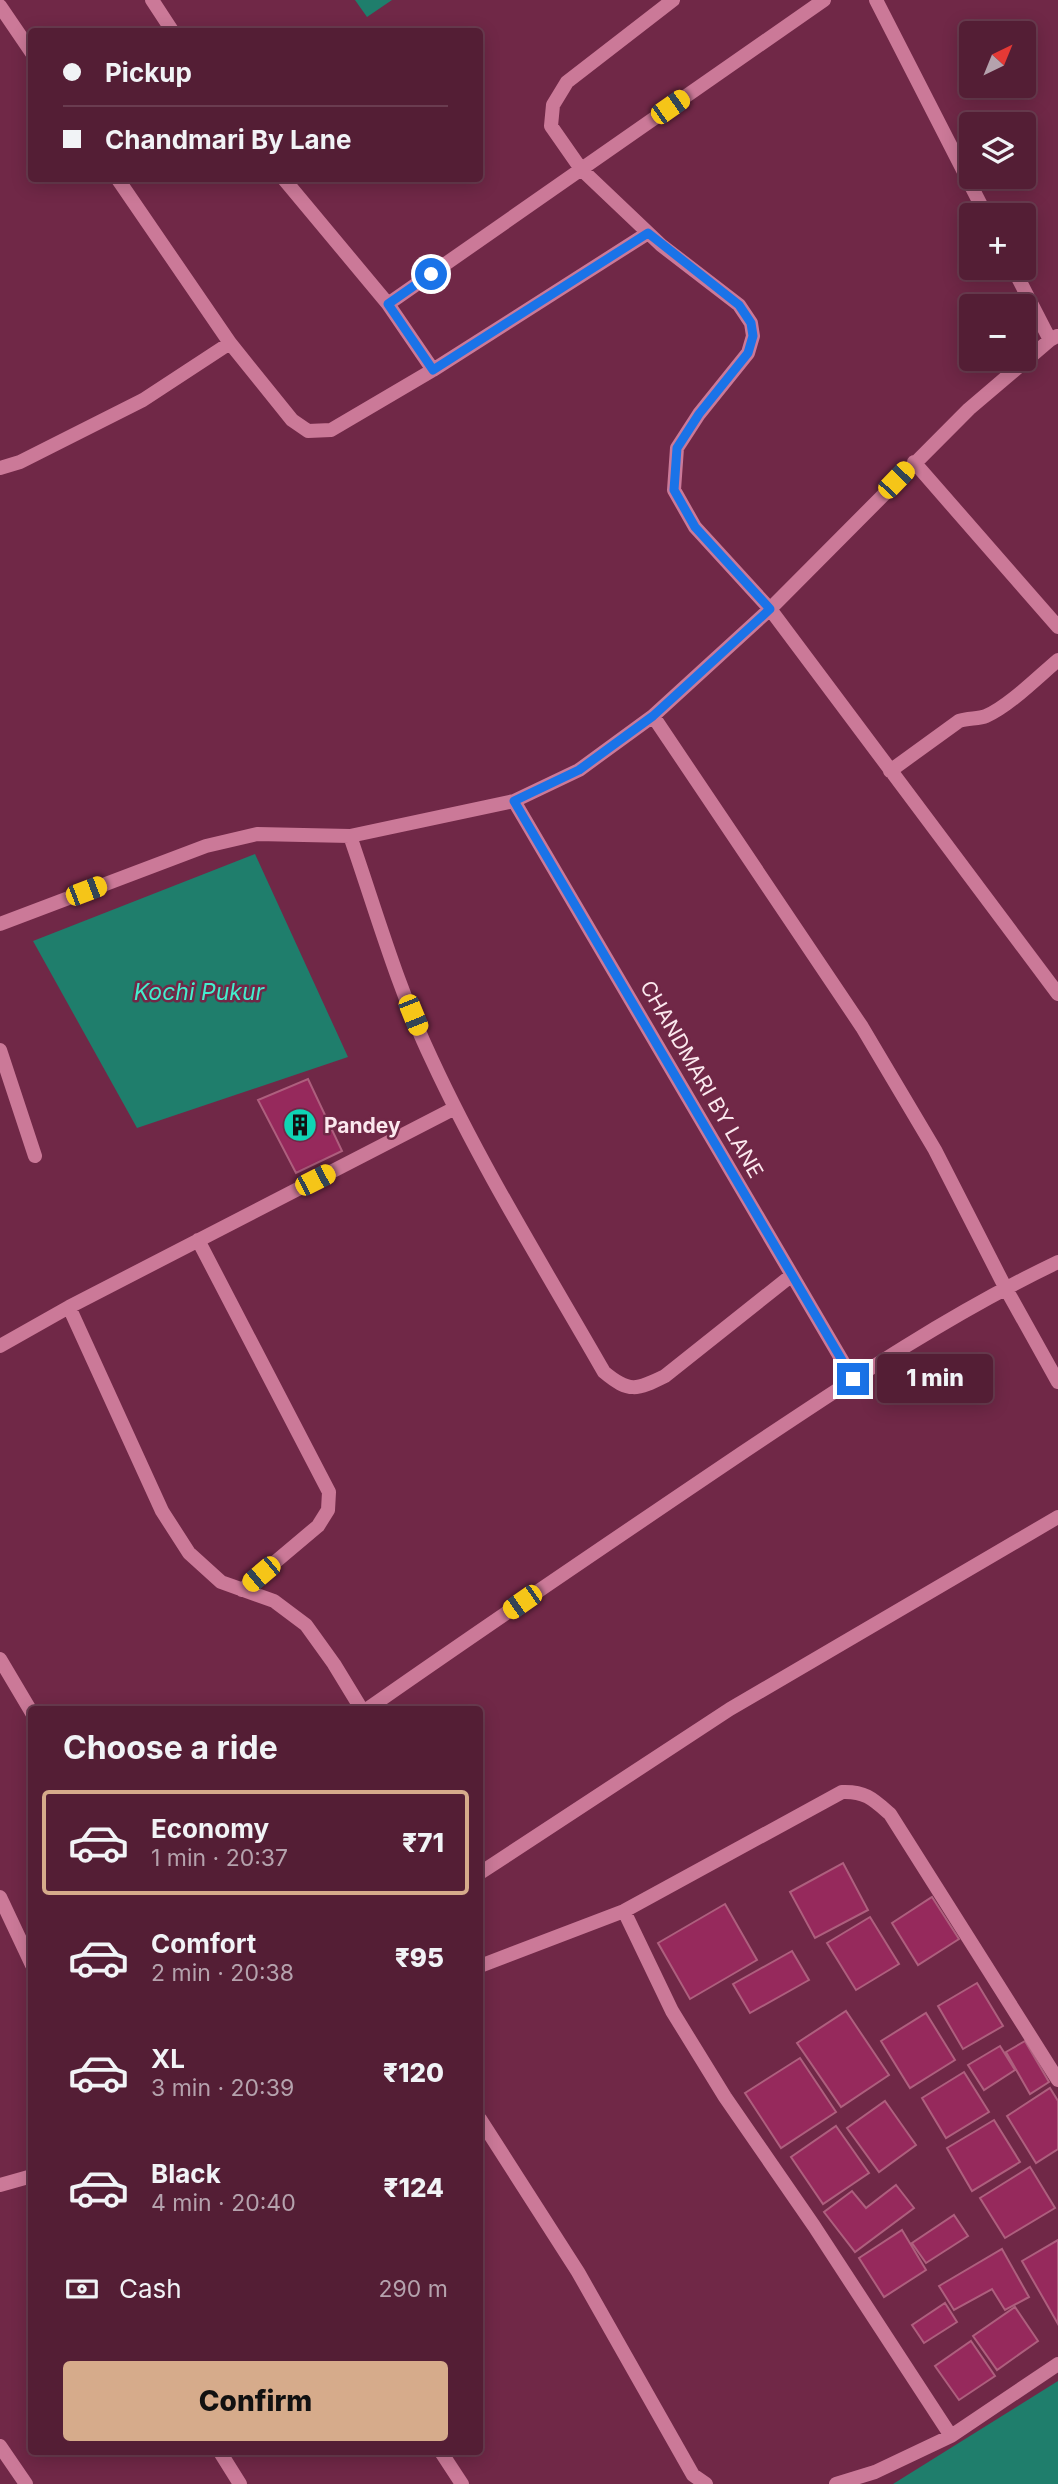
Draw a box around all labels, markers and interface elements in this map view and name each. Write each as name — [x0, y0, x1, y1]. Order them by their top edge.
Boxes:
north arrow — [959, 21, 1036, 98]
map controls — [959, 21, 1036, 371]
text: Pickup — [105, 57, 192, 88]
car — [647, 86, 694, 128]
button: layers — [959, 112, 1036, 189]
text: Chandmari By Lane — [105, 124, 351, 155]
button: + — [959, 203, 1036, 280]
route start — [415, 258, 447, 290]
button: − — [959, 294, 1036, 371]
car — [874, 458, 919, 502]
car — [63, 874, 110, 908]
street label: CHANDMARI BY LANE — [635, 976, 769, 1182]
water label: Kochi Pukur — [134, 978, 266, 1006]
car — [396, 992, 431, 1038]
building icon: Pandey — [281, 1106, 319, 1144]
place label: Pandey — [324, 1113, 401, 1138]
car — [292, 1161, 339, 1199]
callout: 1 min — [878, 1354, 993, 1404]
route end — [837, 1363, 869, 1395]
text: 1 min — [906, 1364, 964, 1392]
car — [239, 1552, 284, 1596]
car — [499, 1581, 546, 1623]
text: Choose a ride — [63, 1728, 278, 1767]
icon: car — [67, 1811, 130, 1874]
text: Economy — [151, 1813, 269, 1844]
text: ₹71 — [402, 1827, 444, 1858]
text: 1 min · 20:37 — [151, 1844, 288, 1872]
icon: car — [67, 1926, 130, 1989]
text: Comfort — [151, 1928, 256, 1959]
text: ₹95 — [395, 1942, 444, 1973]
text: 2 min · 20:38 — [151, 1959, 294, 1987]
icon: car — [67, 2041, 130, 2104]
text: XL — [151, 2043, 185, 2074]
text: ₹120 — [383, 2057, 444, 2088]
text: 3 min · 20:39 — [151, 2074, 294, 2102]
icon: car — [67, 2156, 130, 2219]
text: Black — [151, 2158, 221, 2189]
text: ₹124 — [383, 2172, 444, 2203]
text: 4 min · 20:40 — [151, 2189, 296, 2217]
icon: cash — [63, 2270, 101, 2308]
text: Cash — [119, 2273, 182, 2304]
text: 290 m — [379, 2275, 448, 2303]
button: Confirm — [63, 2361, 448, 2441]

